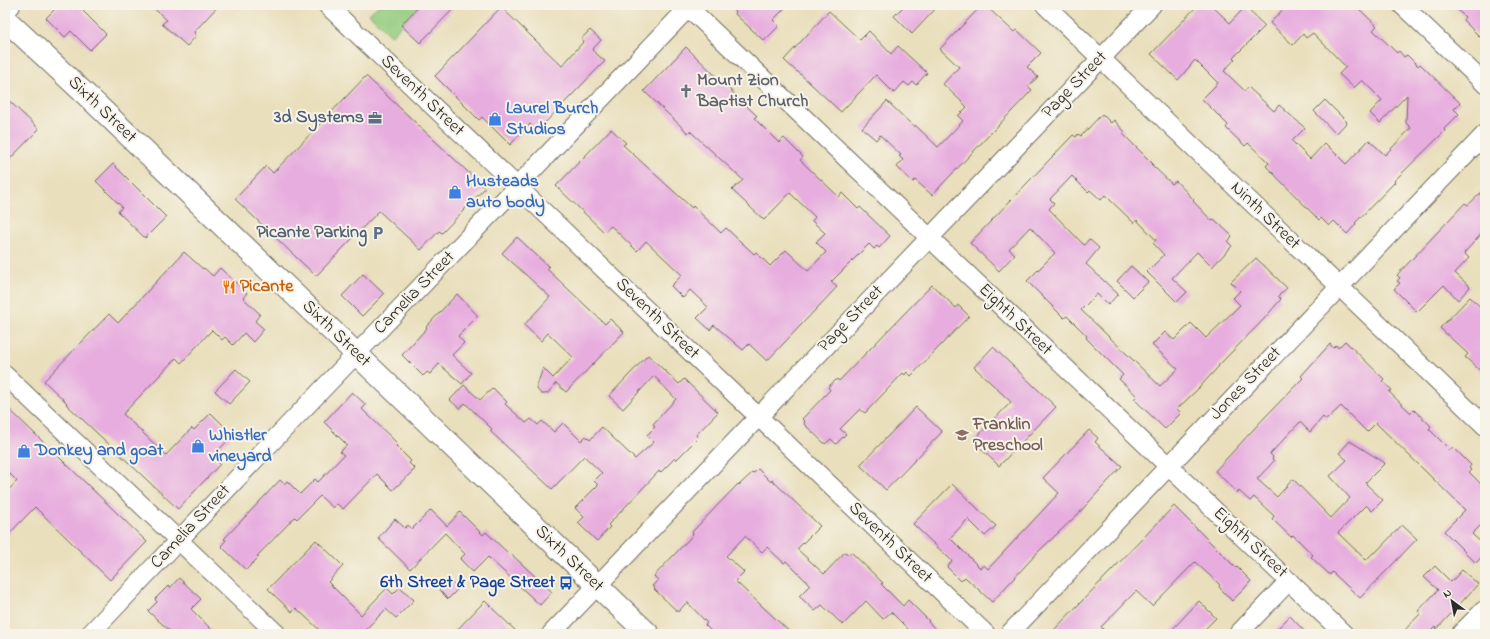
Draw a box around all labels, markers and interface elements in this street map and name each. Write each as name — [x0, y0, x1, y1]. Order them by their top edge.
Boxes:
street label: Page Street — [1036, 45, 1115, 125]
street label: Seventh Street — [374, 49, 470, 143]
place label: Mount Zion Baptist Church — [696, 68, 809, 115]
street label: Sixth Street — [62, 70, 142, 150]
church icon: Mount Zion Baptist Church — [678, 83, 694, 99]
place label: Laurel Burch Studios — [506, 96, 599, 143]
place label: 3d Systems — [273, 105, 364, 132]
office icon: 3d Systems — [367, 110, 383, 126]
shop icon: Laurel Burch Studios — [487, 111, 503, 127]
place label: Husteads auto body — [466, 169, 545, 217]
street label: Ninth Street — [1224, 176, 1306, 256]
shop icon: Husteads auto body — [447, 184, 463, 200]
place label: Picante Parking — [256, 220, 367, 247]
parking icon: Picante Parking — [370, 225, 386, 241]
street label: Camelia Street — [368, 245, 462, 341]
street label: Seventh Street — [609, 272, 705, 366]
place label: Picante — [240, 274, 294, 300]
street label: Eighth Street — [971, 278, 1058, 363]
restaurant icon: Picante — [221, 279, 237, 295]
street label: Page Street — [812, 279, 891, 359]
street label: Sixth Street — [296, 294, 376, 374]
street label: Jones Street — [1204, 341, 1288, 427]
place label: Franklin Preschool — [972, 412, 1043, 459]
place label: Whistler vineyard — [208, 423, 272, 471]
school or university icon: Franklin Preschool — [954, 427, 970, 443]
place label: Donkey and goat — [34, 438, 164, 465]
shop icon: Whistler vineyard — [190, 438, 206, 454]
shop icon: Donkey and goat — [16, 443, 32, 459]
street label: Camelia Street — [145, 479, 237, 575]
street label: Seventh Street — [842, 496, 938, 590]
street label: Eighth Street — [1206, 501, 1293, 585]
street label: Sixth Street — [529, 519, 609, 599]
place label: 6th Street & Page Street — [380, 570, 556, 597]
bus stop icon: 6th Street & Page Street — [558, 575, 574, 591]
north arrow — [1432, 581, 1472, 621]
text: N — [1440, 585, 1455, 602]

